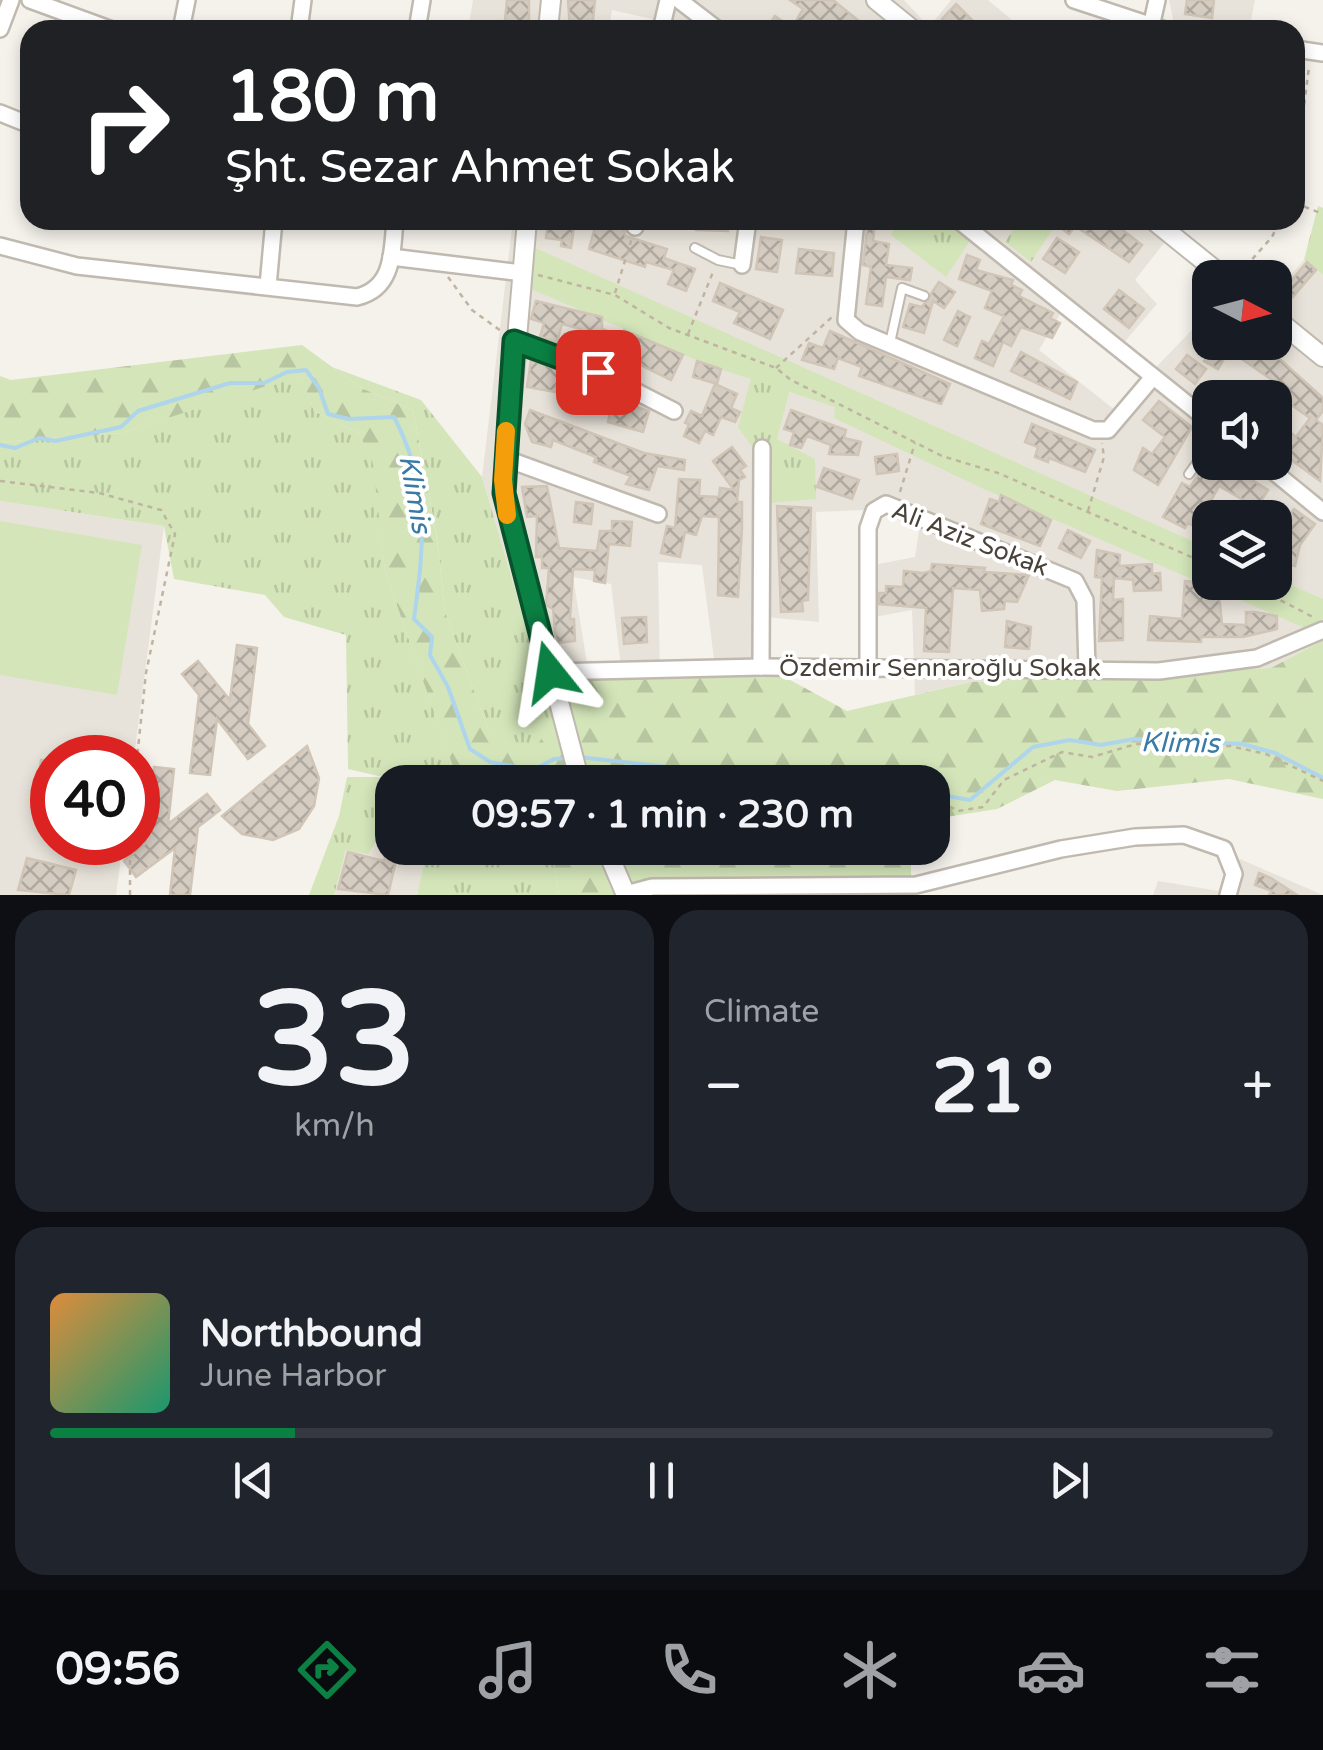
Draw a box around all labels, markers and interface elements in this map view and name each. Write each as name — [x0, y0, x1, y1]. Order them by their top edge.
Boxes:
text: 180 m — [225, 56, 439, 140]
icon: right — [60, 60, 190, 190]
text: Şht. Sezar Ahmet Sokak — [225, 141, 735, 195]
north arrow — [1192, 260, 1292, 360]
map controls — [1192, 260, 1292, 600]
pin — [556, 330, 641, 415]
icon: arrive — [571, 345, 626, 400]
button: sound — [1192, 380, 1292, 480]
water label: Klimis — [391, 452, 439, 537]
street label: Ali Aziz Sokak — [887, 495, 1053, 583]
button: layers — [1192, 500, 1292, 600]
position arrow — [498, 620, 602, 724]
street label: Özdemir Sennaroğlu Sokak — [779, 653, 1101, 683]
water label: Klimis — [1140, 725, 1221, 761]
speed limit sign: 40 — [30, 735, 160, 865]
text: 09:57 · 1 min · 230 m — [471, 792, 854, 838]
text: 33 — [253, 964, 416, 1120]
text: Climate — [704, 993, 819, 1031]
text: 21° — [931, 1042, 1054, 1132]
text: − — [704, 1054, 743, 1120]
text: + — [1242, 1054, 1273, 1120]
text: km/h — [294, 1107, 375, 1145]
text: Northbound — [200, 1311, 423, 1357]
text: June Harbor — [200, 1357, 387, 1395]
icon: previous — [226, 1453, 281, 1508]
icon: pause — [634, 1453, 689, 1508]
icon: next — [1042, 1453, 1097, 1508]
icon: directions — [292, 1635, 362, 1705]
icon: music — [473, 1635, 543, 1705]
icon: phone — [654, 1635, 724, 1705]
icon: climate — [835, 1635, 905, 1705]
icon: car — [1016, 1635, 1086, 1705]
icon: filters — [1197, 1635, 1267, 1705]
text: 09:56 — [56, 1643, 180, 1697]

